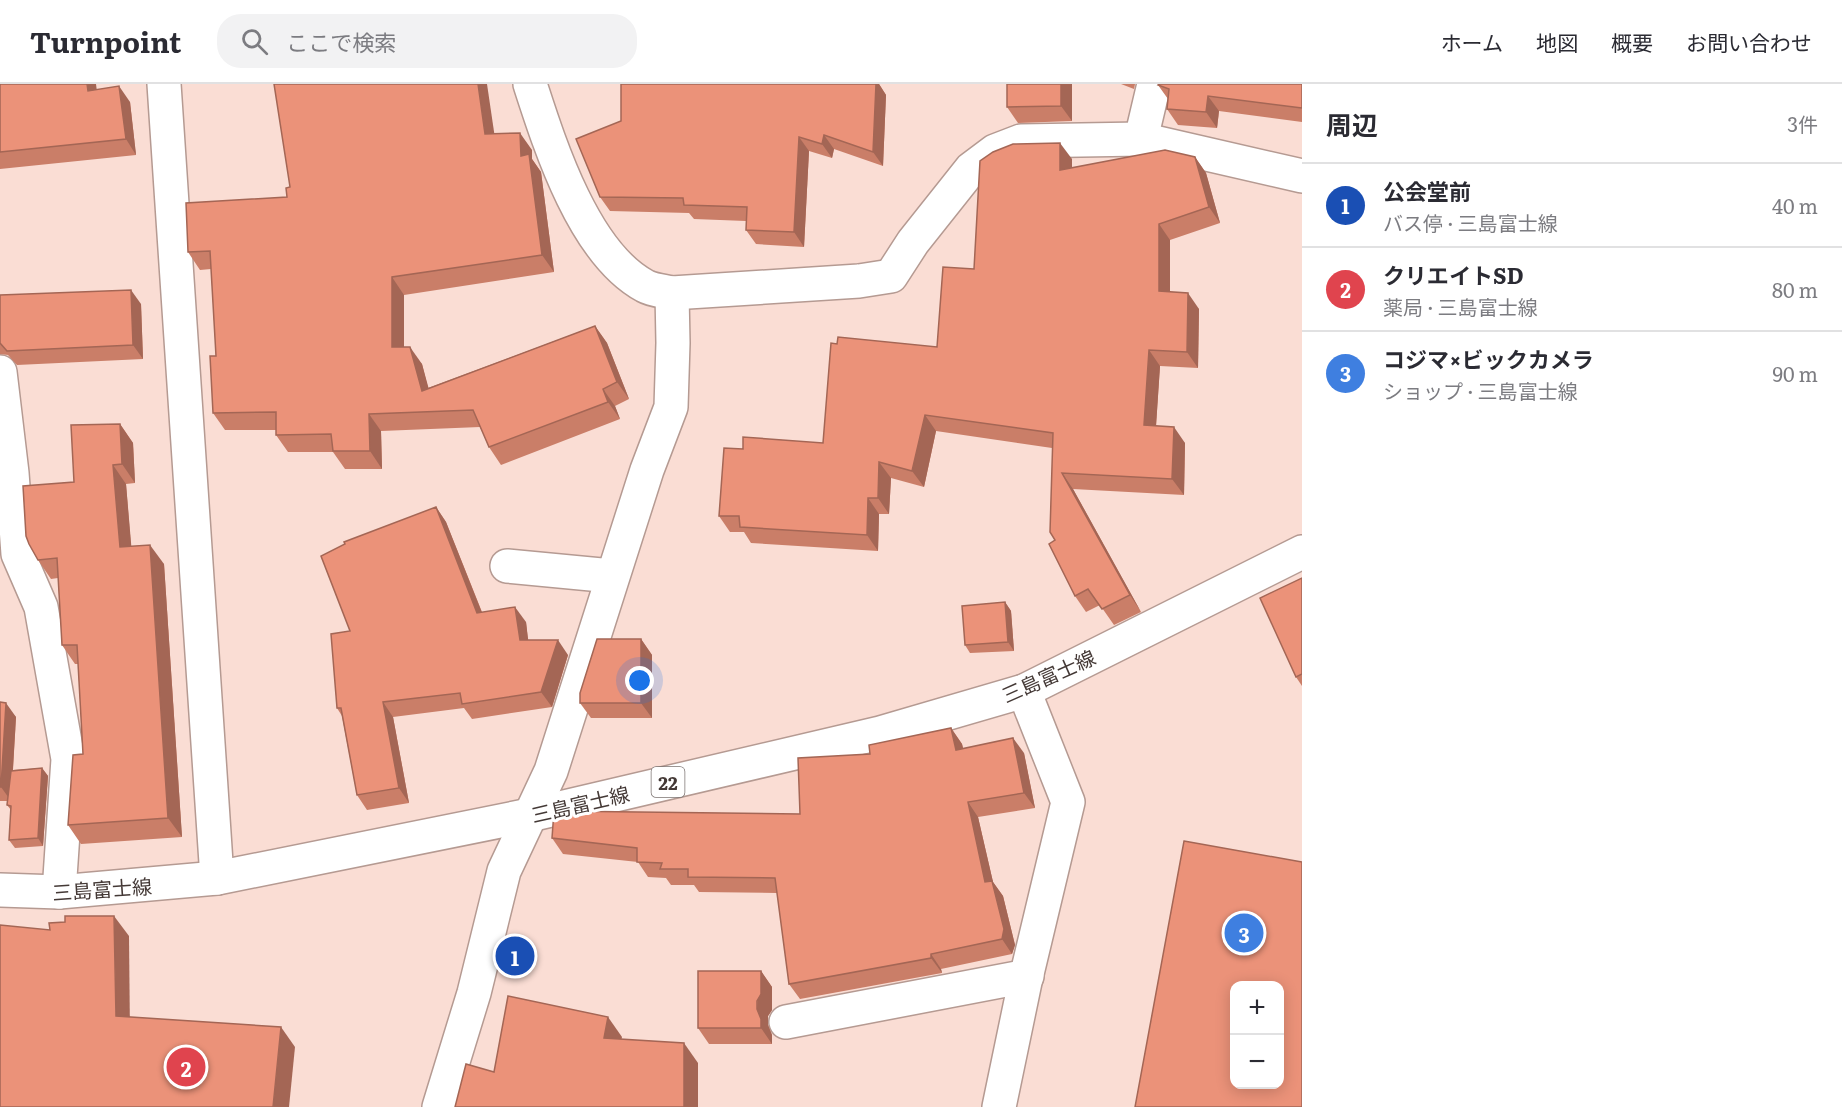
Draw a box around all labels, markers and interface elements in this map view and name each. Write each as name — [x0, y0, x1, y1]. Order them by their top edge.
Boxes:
search box — [217, 14, 637, 68]
text: Turnpoint — [30, 20, 181, 62]
icon: search — [238, 25, 271, 58]
text: ここで検索 — [286, 25, 396, 58]
text: ホーム — [1441, 26, 1503, 57]
text: 地図 — [1536, 26, 1578, 57]
text: 概要 — [1611, 26, 1653, 57]
text: お問い合わせ — [1686, 26, 1812, 57]
text: 周辺 — [1326, 104, 1378, 143]
text: 3件 — [1787, 108, 1818, 138]
text: 公会堂前 — [1383, 174, 1471, 207]
text: 1 — [1341, 190, 1350, 220]
text: 40 m — [1772, 190, 1818, 220]
text: バス停 · 三島富士線 — [1383, 207, 1558, 237]
text: クリエイトSD — [1383, 258, 1524, 291]
text: 2 — [1340, 274, 1351, 304]
text: 80 m — [1772, 274, 1818, 304]
text: 薬局 · 三島富士線 — [1383, 291, 1538, 321]
text: コジマ×ビックカメラ — [1383, 342, 1594, 375]
text: 3 — [1340, 358, 1351, 388]
text: 90 m — [1773, 358, 1818, 388]
text: ショップ · 三島富士線 — [1383, 375, 1578, 405]
street label: 三島富士線 — [996, 641, 1100, 709]
your location — [625, 666, 654, 695]
road number: 22 — [652, 767, 684, 797]
street label: 三島富士線 — [528, 777, 632, 829]
street label: 三島富士線 — [51, 870, 153, 906]
pin: 3 — [1224, 910, 1264, 956]
pin: 1 — [496, 934, 534, 978]
map controls — [1230, 981, 1284, 1089]
button: + — [1230, 981, 1284, 1035]
button: − — [1230, 1035, 1284, 1089]
pin: 2 — [166, 1044, 206, 1090]

